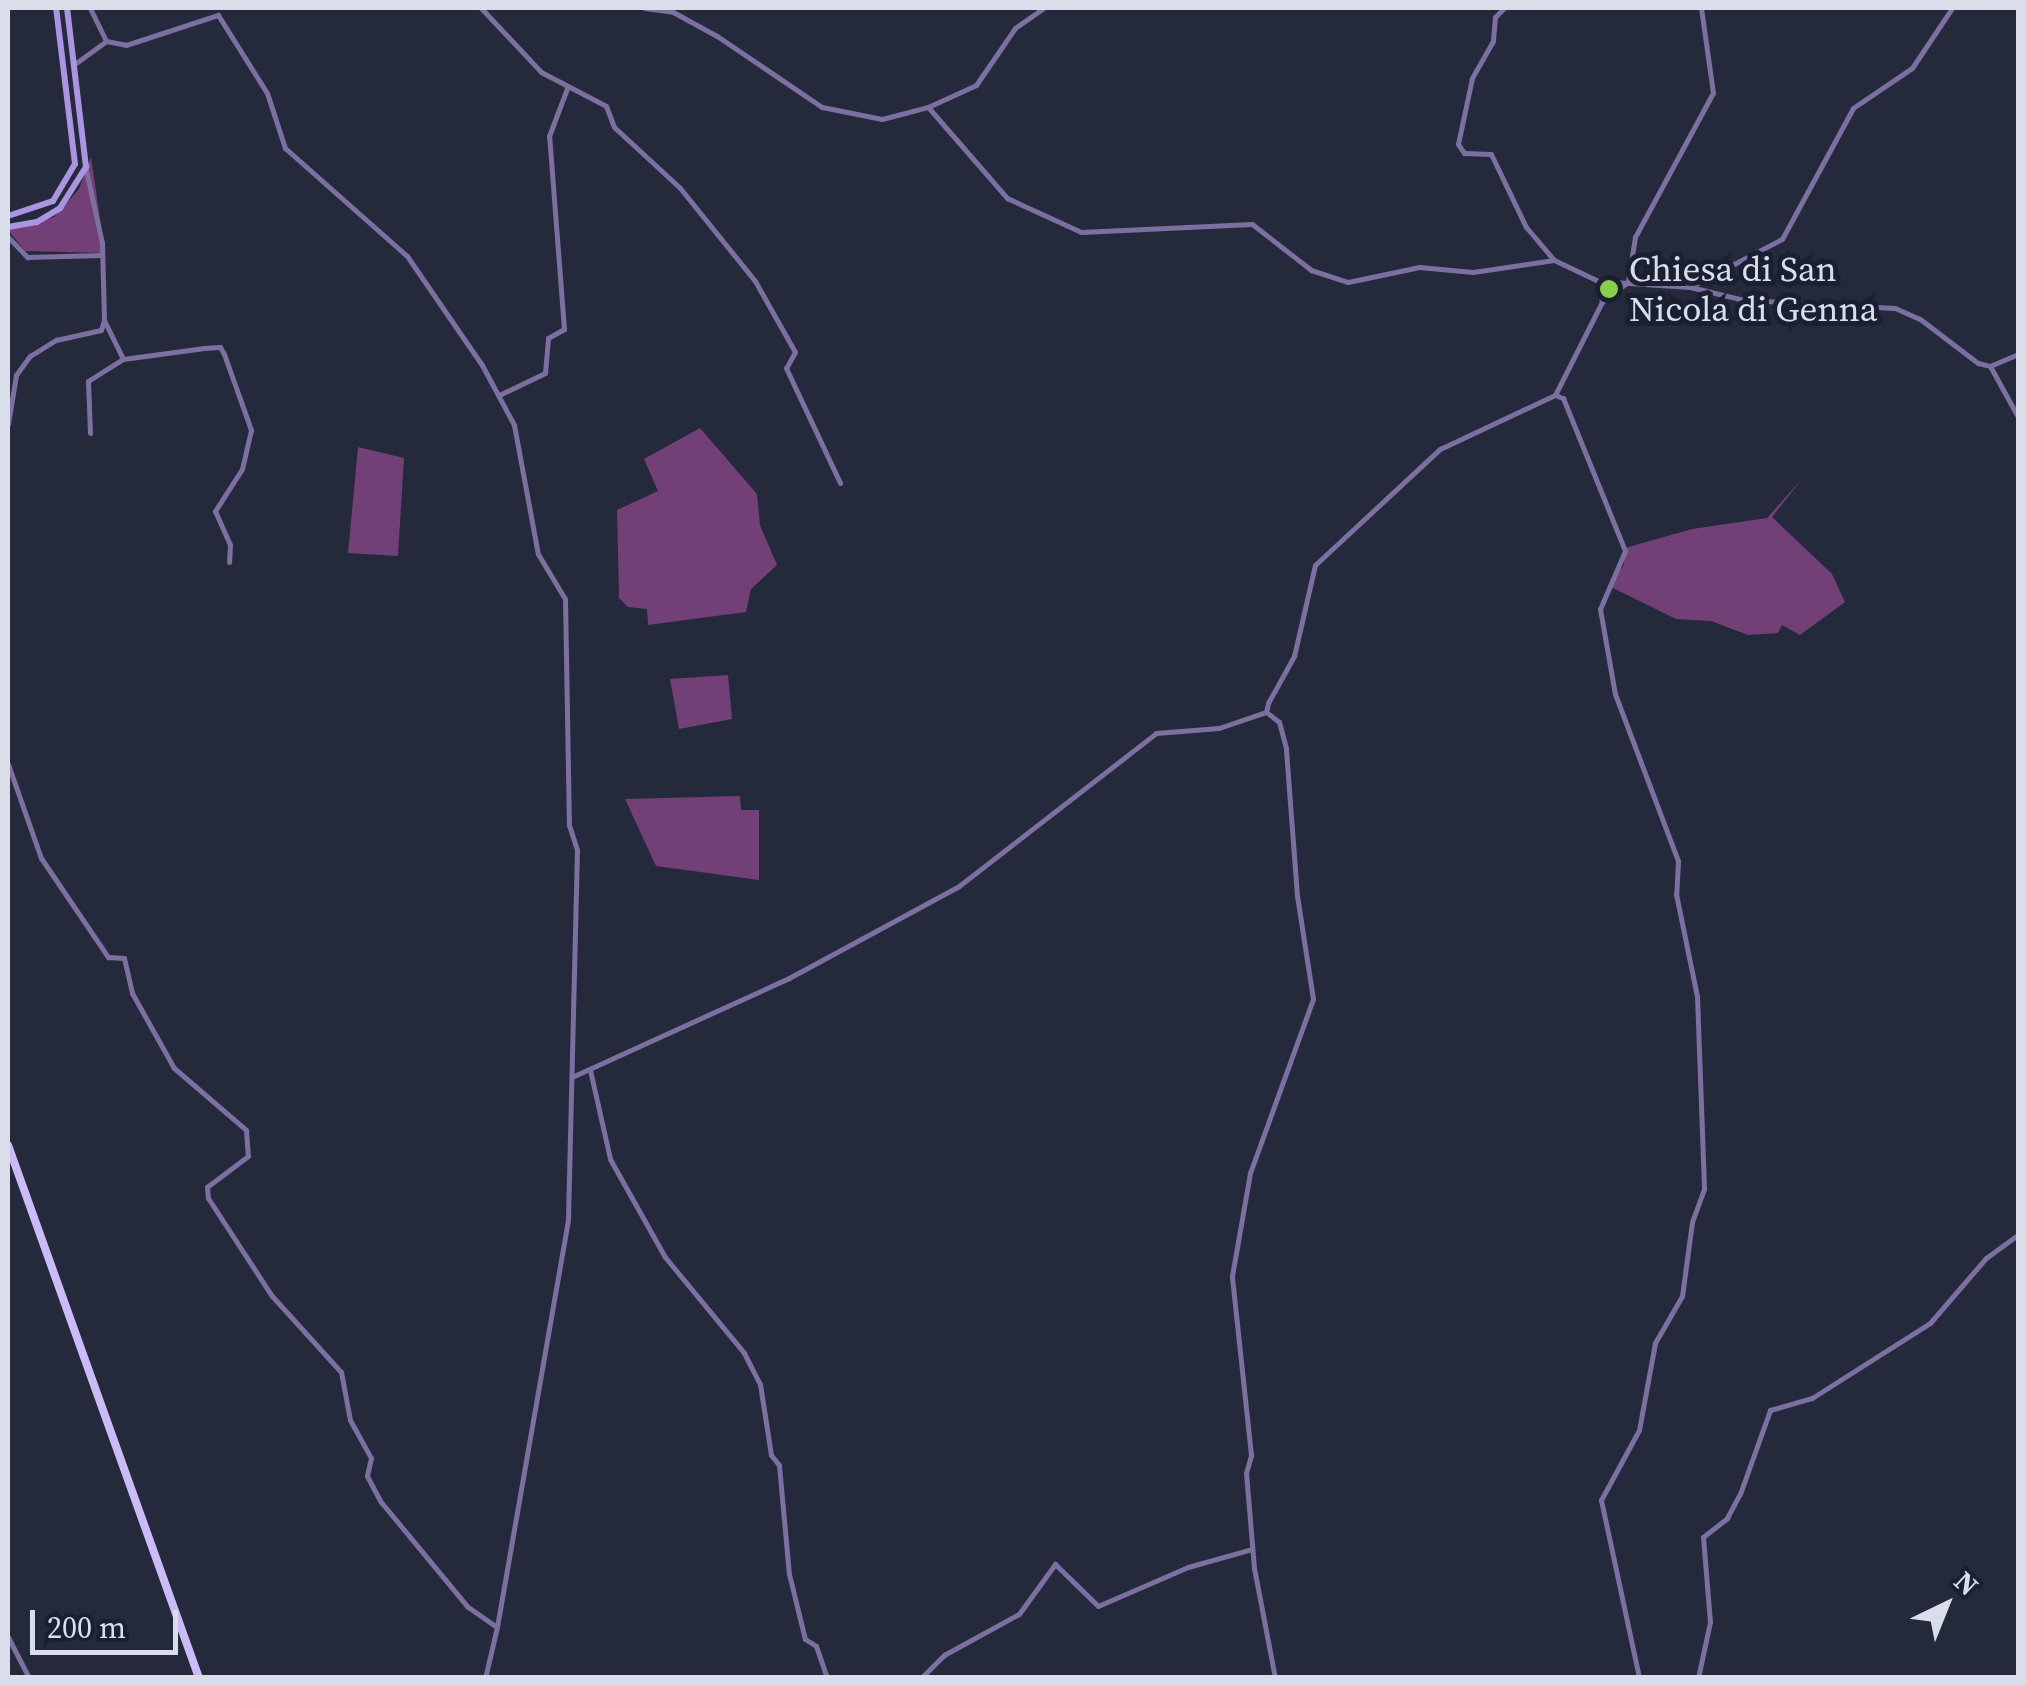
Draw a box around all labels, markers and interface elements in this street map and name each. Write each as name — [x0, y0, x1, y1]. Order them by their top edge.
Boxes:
place label: Chiesa di San Nicola di Genna — [1629, 248, 1878, 330]
marker: Chiesa di San Nicola di Genna — [1598, 278, 1620, 300]
north arrow — [1896, 1555, 1996, 1655]
text: N — [1946, 1562, 1987, 1604]
scale bar — [35, 1590, 182, 1652]
text: 200 m — [47, 1607, 126, 1648]

